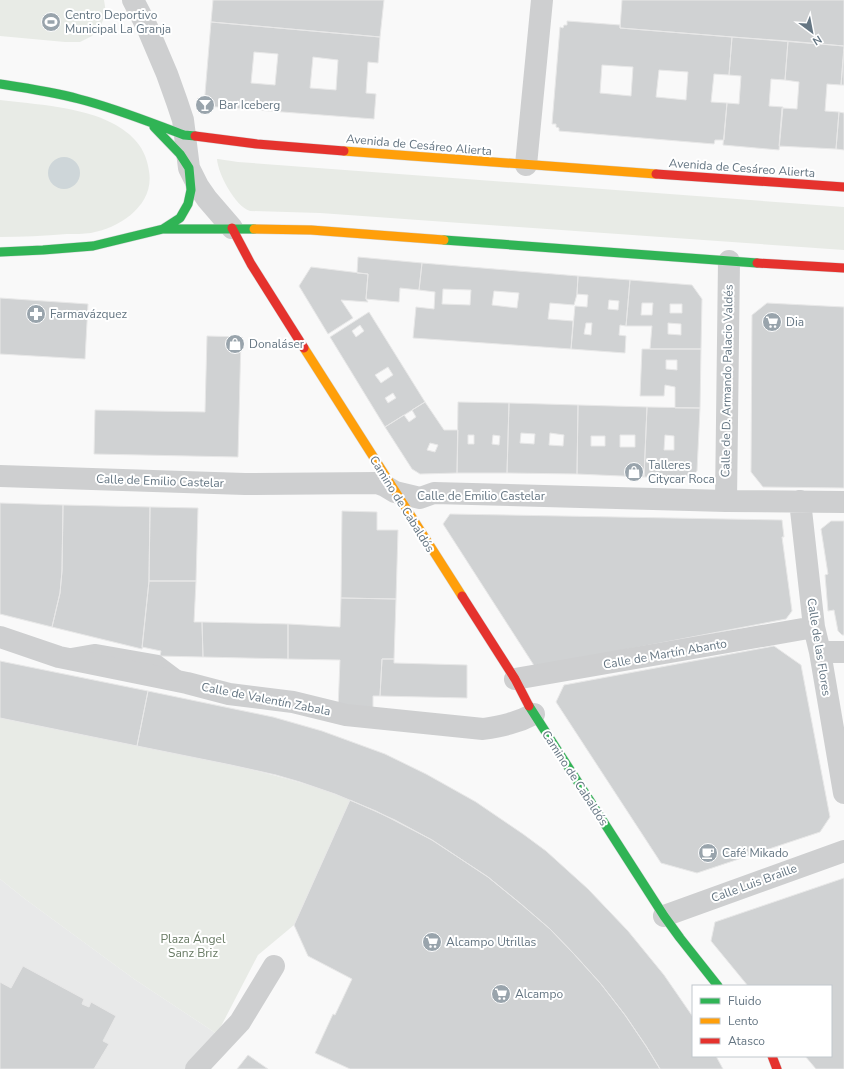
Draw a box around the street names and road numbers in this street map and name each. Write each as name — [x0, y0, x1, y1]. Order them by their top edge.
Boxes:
street label: Avenida de Cesáreo Alierta — [345, 131, 493, 159]
street label: Avenida de Cesáreo Alierta — [668, 155, 816, 181]
street label: Calle de D. Armando Palacio Valdés — [717, 284, 737, 478]
street label: Camino de Cabaldós — [366, 453, 438, 555]
street label: Calle de Emilio Castelar — [96, 471, 225, 491]
street label: Calle de Emilio Castelar — [417, 488, 546, 504]
street label: Calle de las Flores — [803, 597, 835, 697]
street label: Calle de Martín Abanto — [602, 635, 728, 673]
street label: Calle de Valentín Zabala — [200, 679, 332, 719]
street label: Camino de Cabaldós — [538, 727, 612, 829]
street label: Calle Luis Braille — [709, 860, 799, 906]

